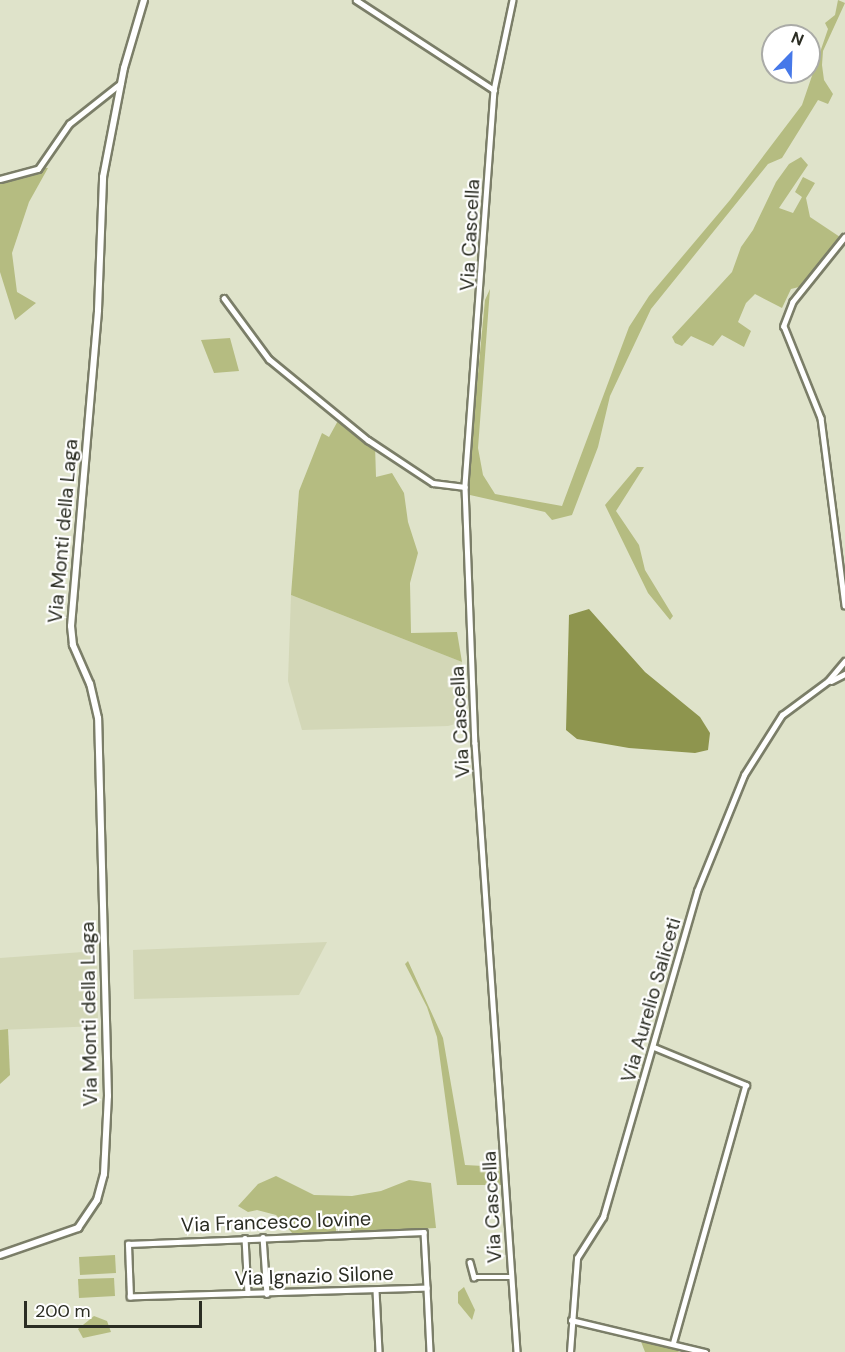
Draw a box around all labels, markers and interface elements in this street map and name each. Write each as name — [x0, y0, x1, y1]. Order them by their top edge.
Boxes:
north arrow — [761, 24, 821, 84]
text: N — [788, 27, 807, 51]
street label: Via Cascella — [455, 178, 485, 292]
street label: Via Monti della Laga — [43, 438, 83, 624]
street label: Via Cascella — [445, 665, 475, 779]
street label: Via Aurelio Saliceti — [616, 915, 686, 1085]
street label: Via Monti della Laga — [75, 921, 103, 1107]
street label: Via Cascella — [477, 1150, 507, 1264]
street label: Via Francesco Iovine — [180, 1207, 372, 1237]
street label: Via Ignazio Silone — [234, 1261, 394, 1291]
scale bar — [27, 1289, 206, 1327]
text: 200 m — [35, 1299, 91, 1323]

